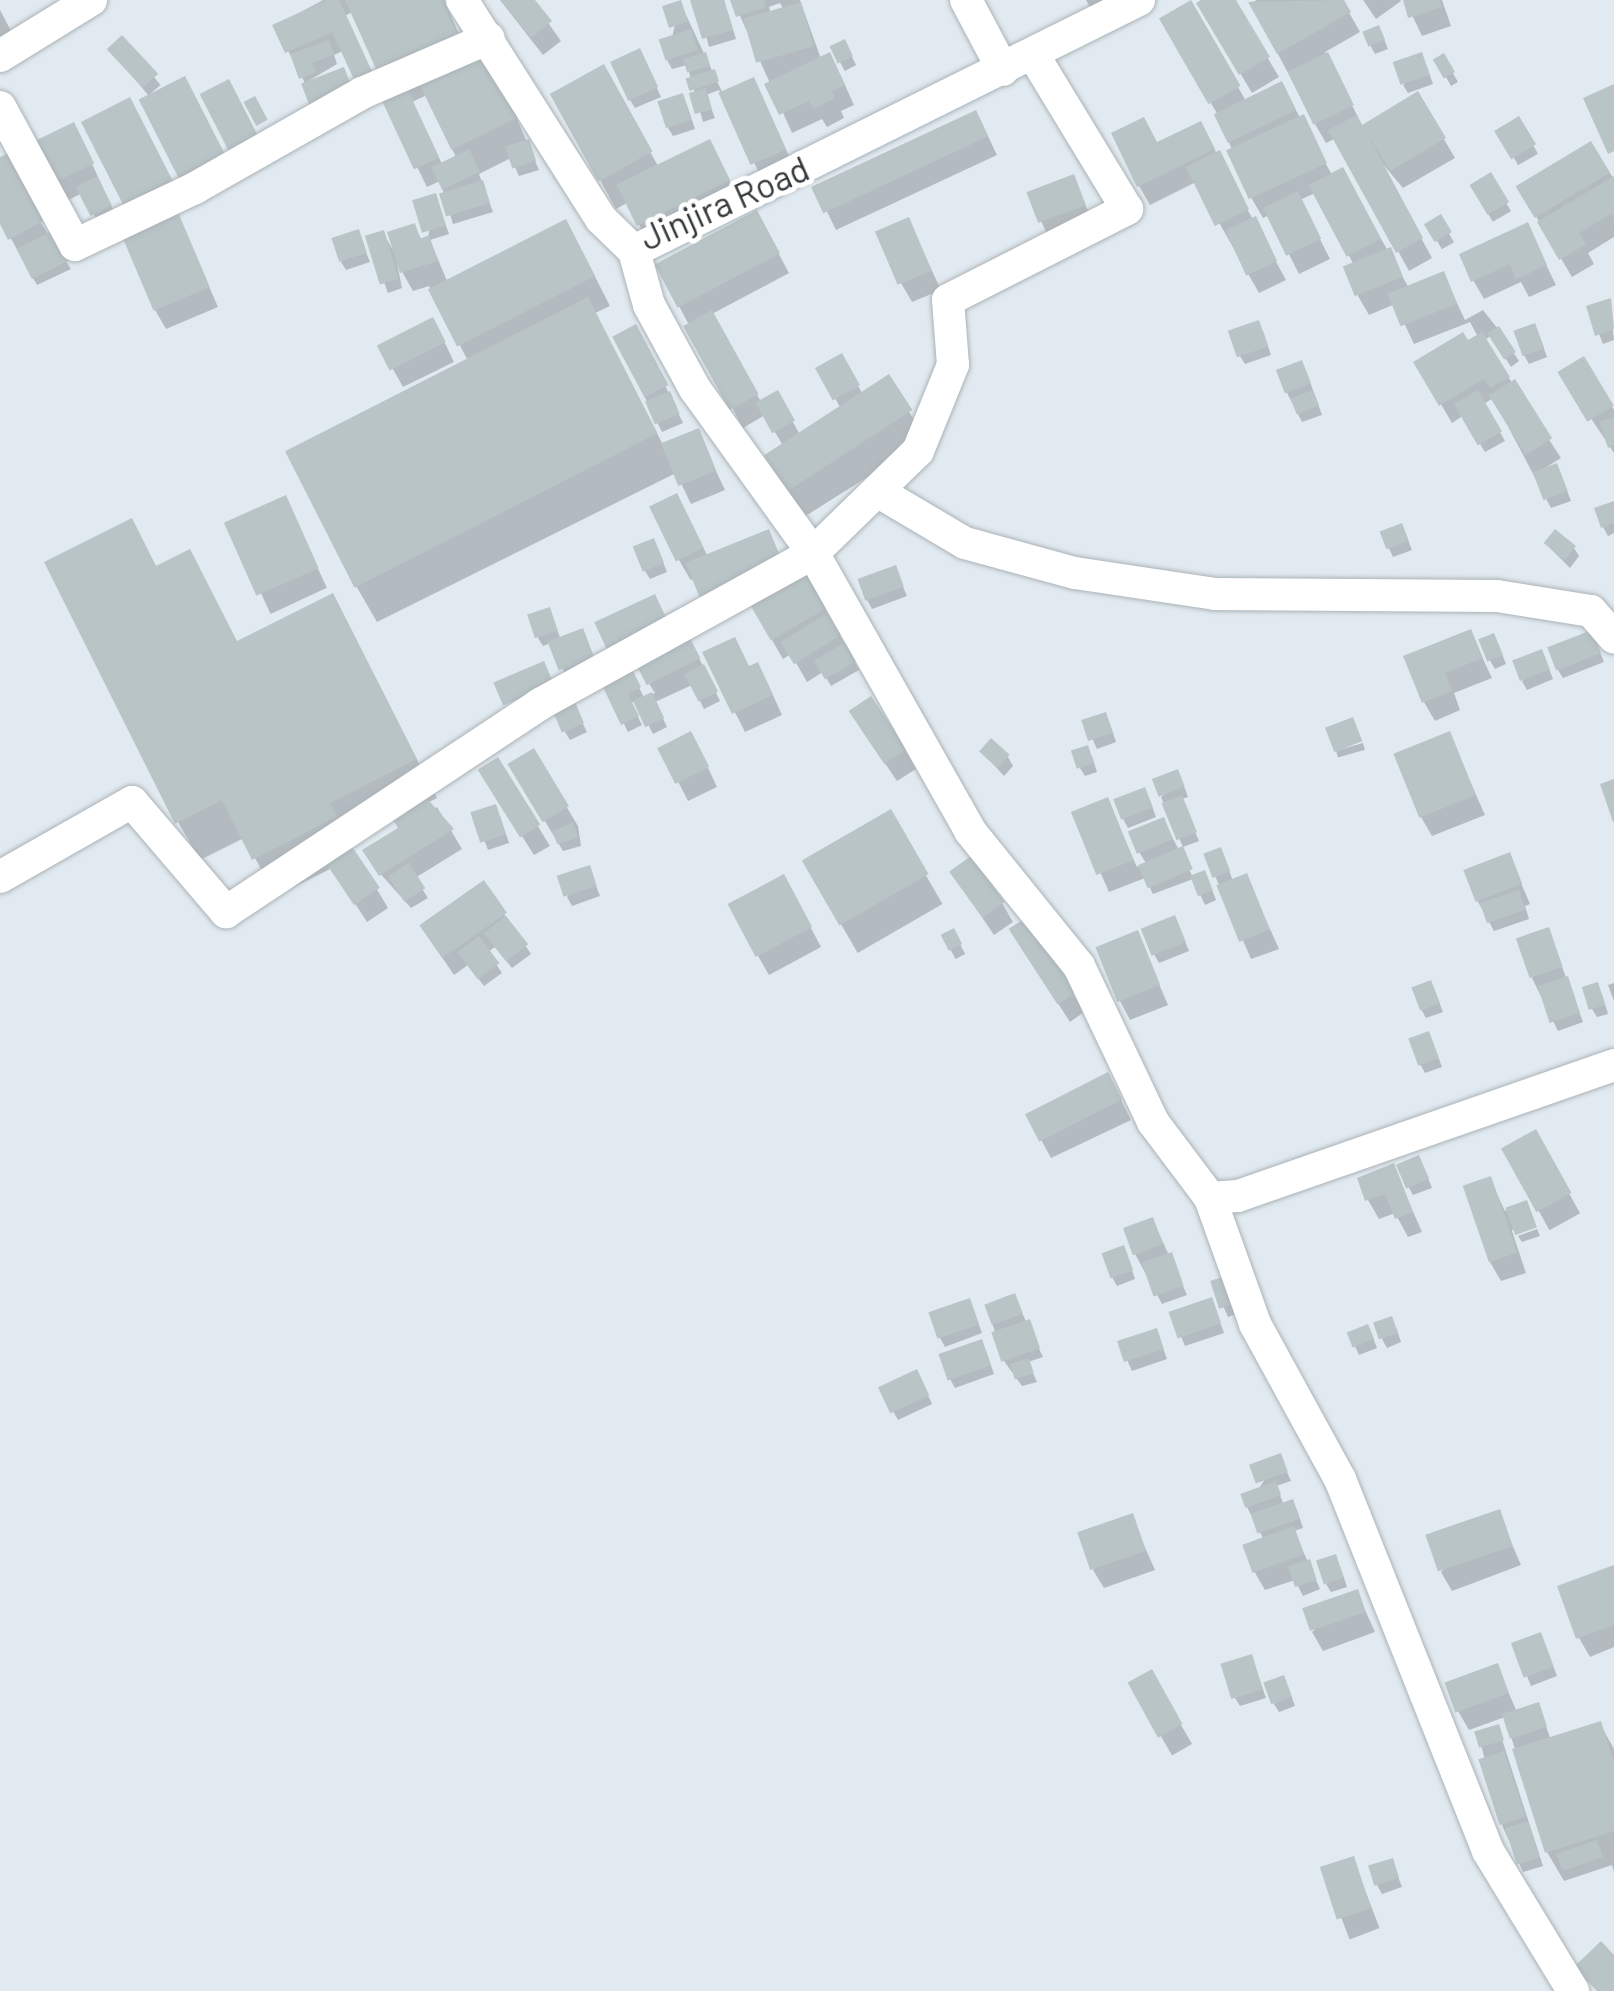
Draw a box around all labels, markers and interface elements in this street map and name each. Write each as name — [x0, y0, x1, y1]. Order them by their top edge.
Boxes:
street label: Jinjira Road — [633, 146, 815, 258]

